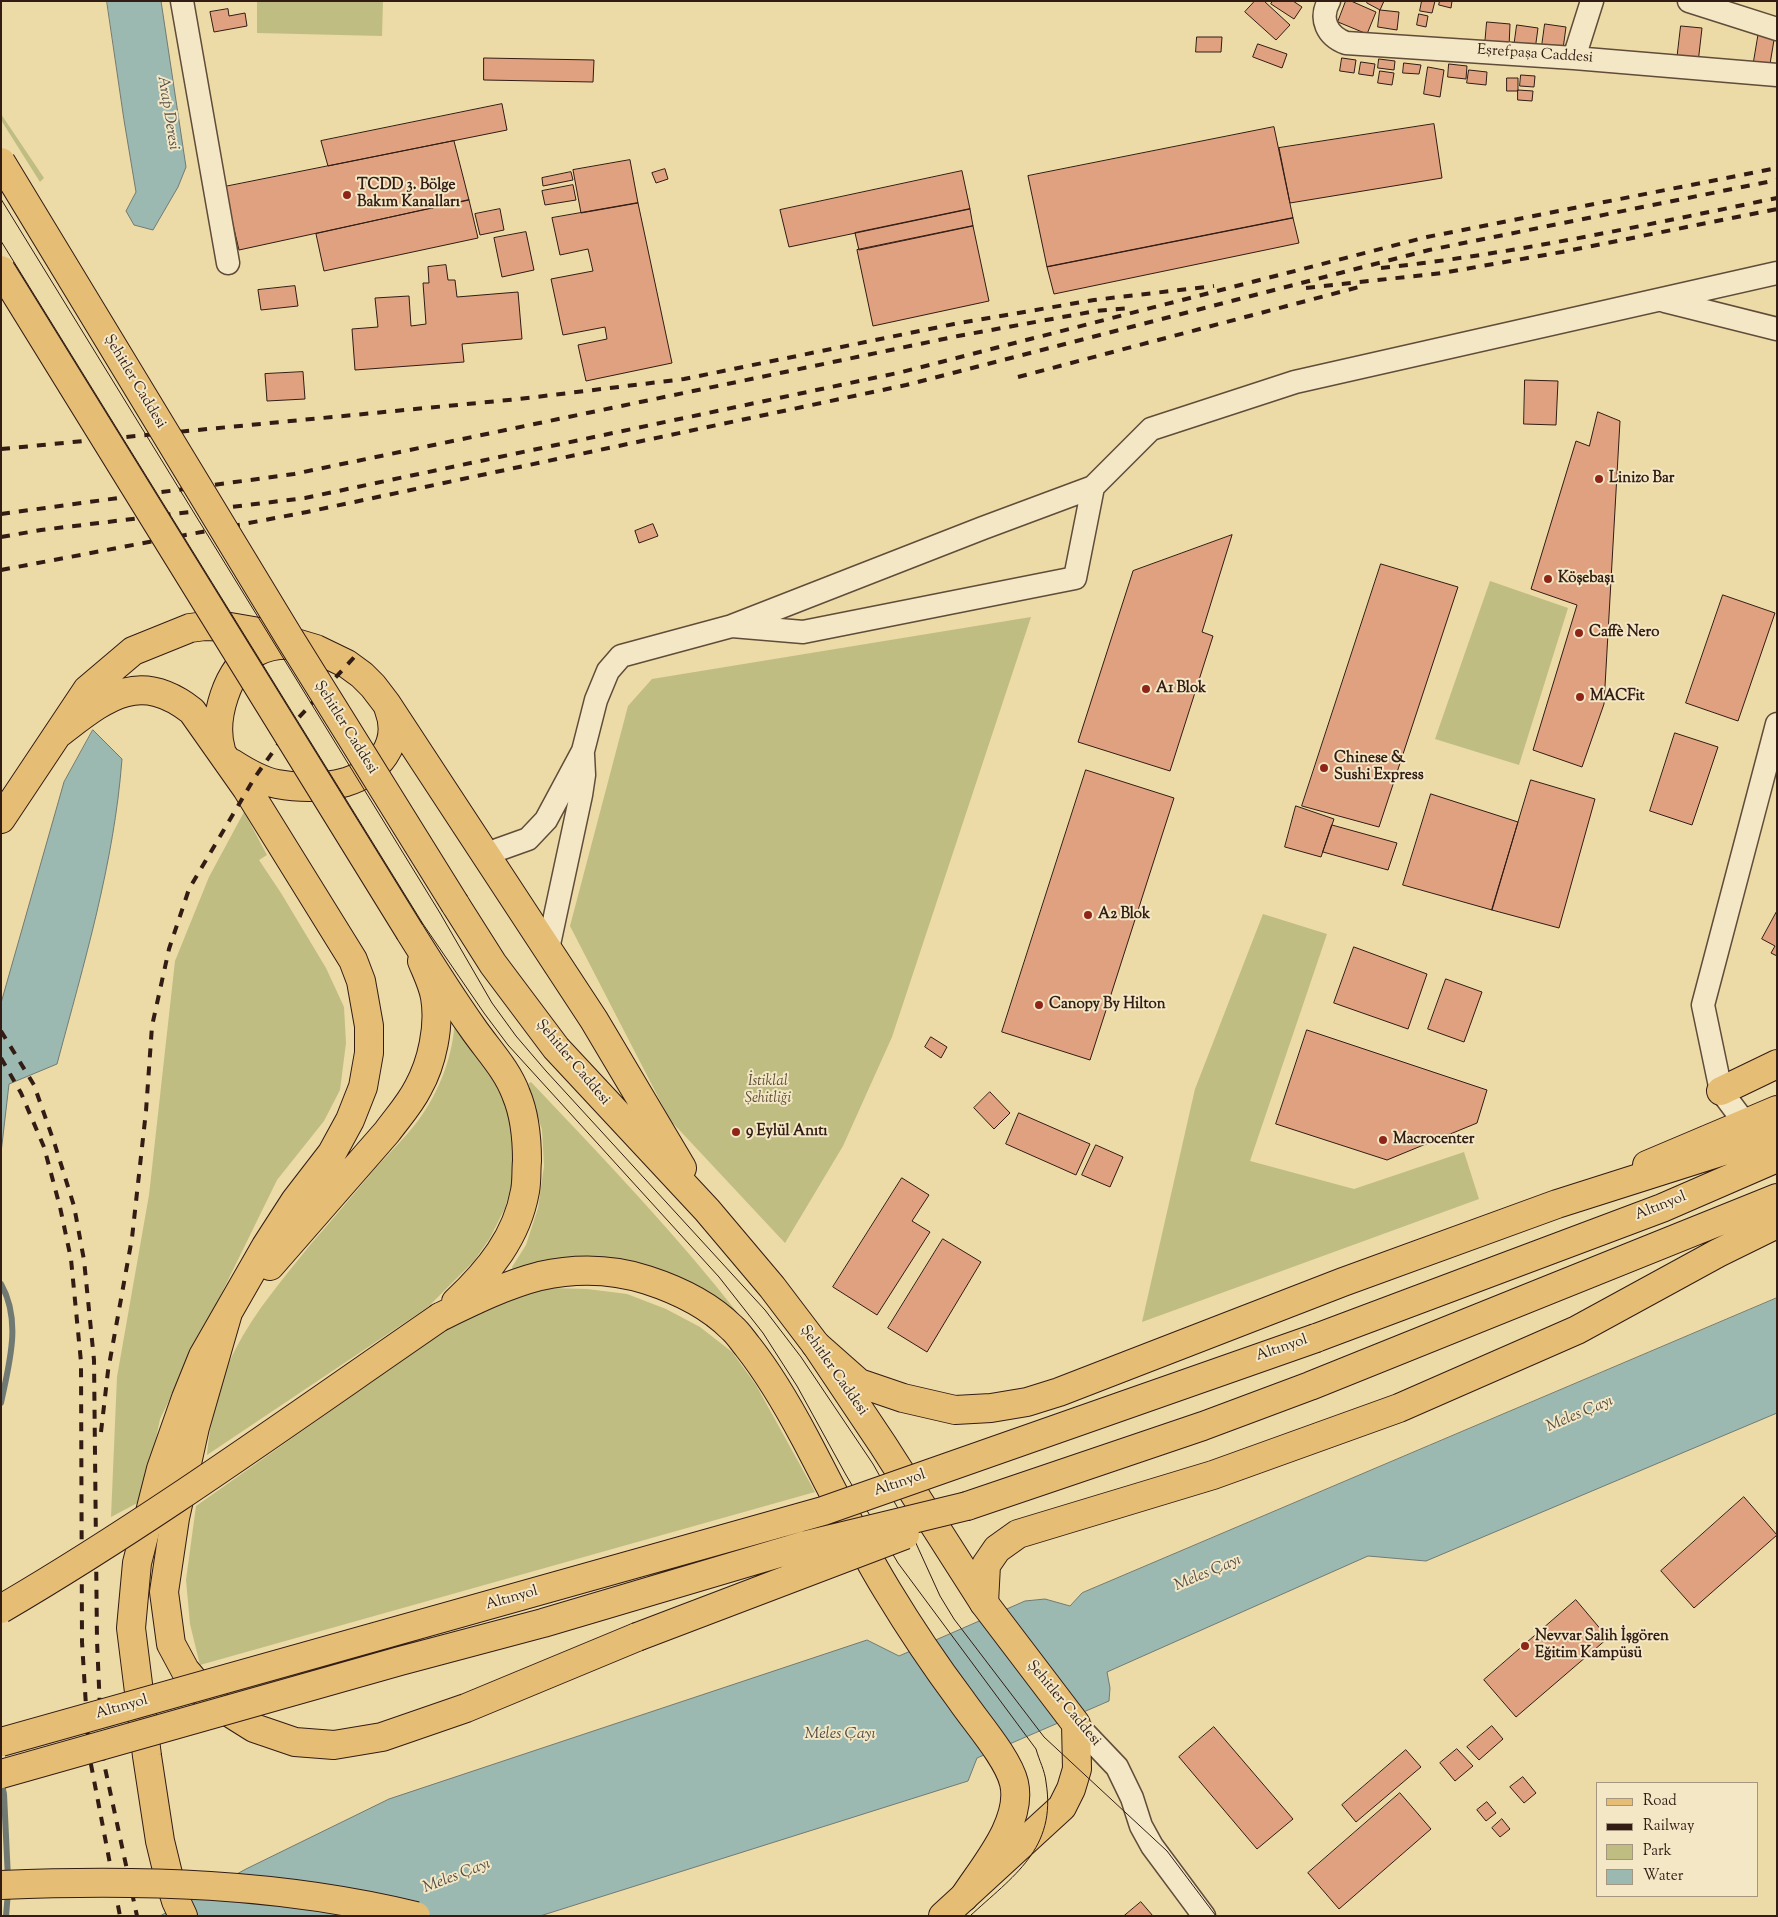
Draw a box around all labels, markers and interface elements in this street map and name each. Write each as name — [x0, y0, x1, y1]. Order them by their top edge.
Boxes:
street label: Eşrefpaşa Caddesi — [1476, 42, 1594, 68]
water label: Arap Deresi — [152, 75, 182, 151]
place label: TCDD 3. Bölge Bakım Kanalları — [357, 177, 460, 212]
marker: TCDD 3. Bölge Bakım Kanalları — [341, 189, 353, 201]
street label: Şehitler Caddesi — [99, 332, 169, 432]
place label: Linizo Bar — [1609, 470, 1674, 488]
marker: Linizo Bar — [1593, 473, 1605, 485]
place label: Köşebaşı — [1558, 570, 1614, 588]
marker: Köşebaşı — [1542, 573, 1554, 585]
place label: Caffè Nero — [1589, 624, 1659, 642]
marker: Caffè Nero — [1573, 627, 1585, 639]
street label: Şehitler Caddesi — [309, 678, 381, 778]
place label: A1 Blok — [1156, 680, 1206, 698]
marker: A1 Blok — [1140, 683, 1152, 695]
place label: MACFit — [1590, 688, 1645, 706]
marker: MACFit — [1574, 691, 1586, 703]
place label: Chinese & Sushi Express — [1334, 750, 1424, 785]
marker: Chinese & Sushi Express — [1318, 762, 1330, 774]
place label: A2 Blok — [1098, 906, 1150, 924]
marker: A2 Blok — [1082, 909, 1094, 921]
place label: Canopy By Hilton — [1049, 996, 1166, 1014]
marker: Canopy By Hilton — [1033, 999, 1045, 1011]
street label: Şehitler Caddesi — [531, 1017, 613, 1109]
park label: İstiklal Şehitliği — [745, 1073, 791, 1108]
place label: 9 Eylül Anıtı — [746, 1123, 828, 1141]
marker: 9 Eylül Anıtı — [730, 1126, 742, 1138]
place label: Macrocenter — [1393, 1131, 1474, 1149]
marker: Macrocenter — [1377, 1134, 1389, 1146]
street label: Altınyol — [1633, 1189, 1689, 1225]
street label: Şehitler Caddesi — [795, 1322, 871, 1420]
street label: Altınyol — [1254, 1332, 1310, 1366]
water label: Meles Çayı — [1544, 1392, 1616, 1438]
street label: Altınyol — [872, 1467, 928, 1501]
water label: Meles Çayı — [1172, 1551, 1244, 1597]
street label: Altınyol — [484, 1583, 540, 1615]
place label: Nevvar Salih İşgören Eğitim Kampüsü — [1535, 1628, 1669, 1663]
marker: Nevvar Salih İşgören Eğitim Kampüsü — [1519, 1640, 1531, 1652]
street label: Şehitler Caddesi — [1022, 1658, 1104, 1750]
street label: Altınyol — [94, 1692, 150, 1724]
water label: Meles Çayı — [805, 1725, 875, 1745]
legend — [1596, 1782, 1758, 1897]
text: Road — [1643, 1791, 1677, 1812]
text: Railway — [1643, 1816, 1694, 1837]
text: Park — [1643, 1841, 1672, 1862]
water label: Meles Çayı — [421, 1855, 493, 1899]
text: Water — [1643, 1866, 1683, 1887]

